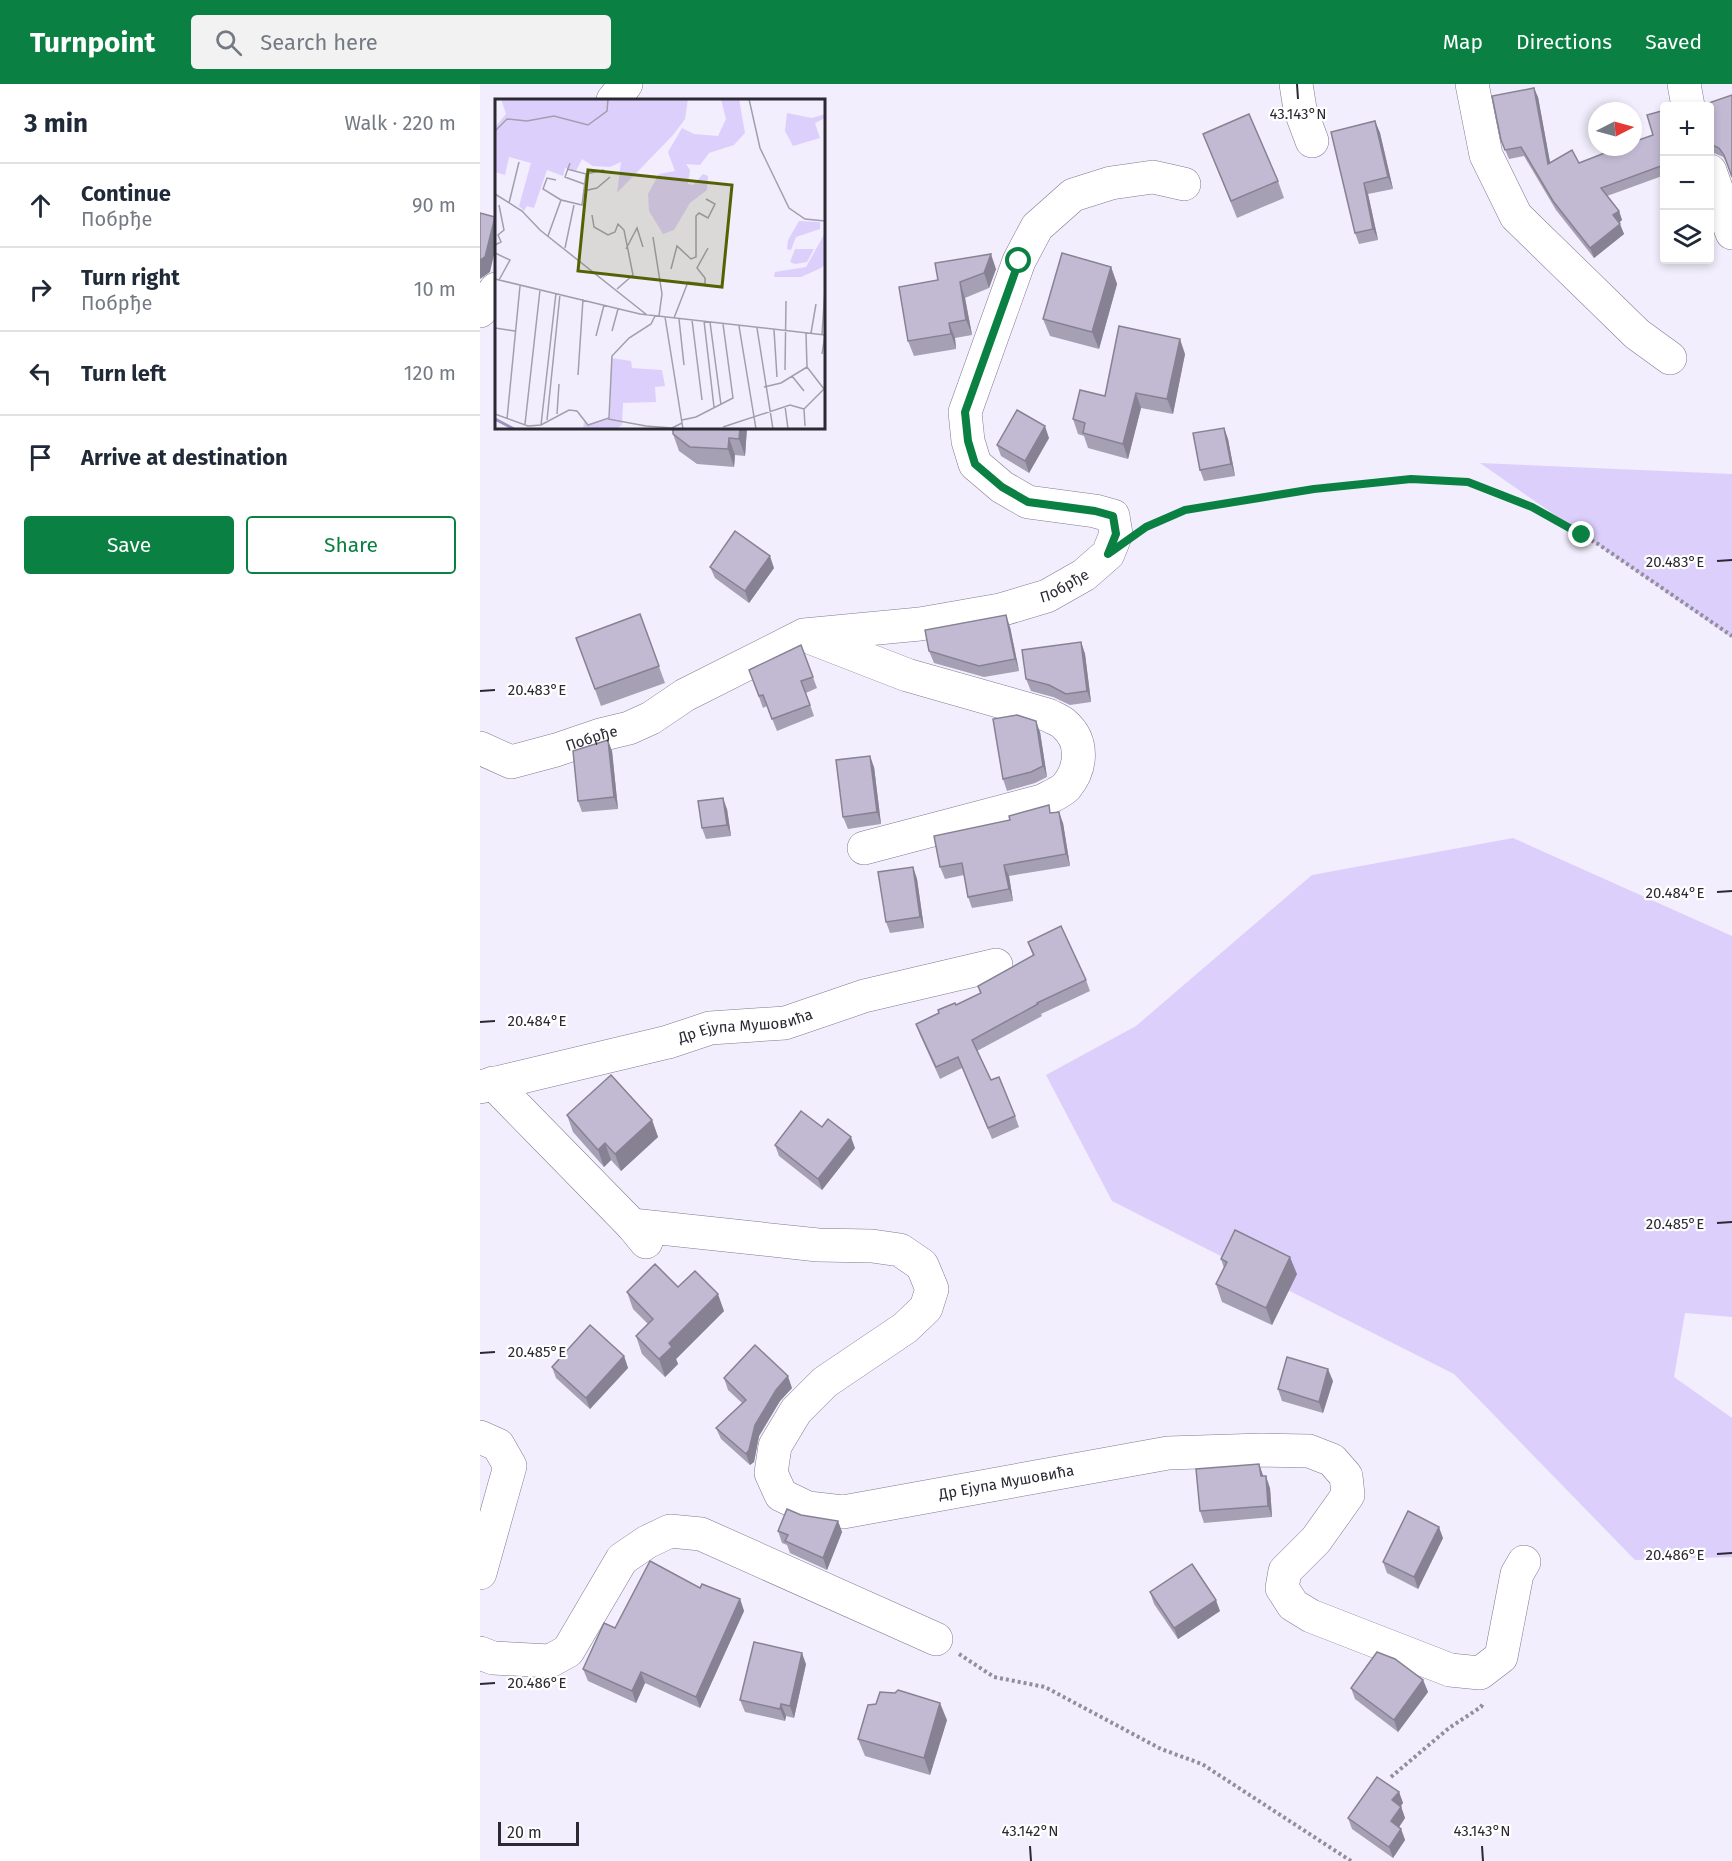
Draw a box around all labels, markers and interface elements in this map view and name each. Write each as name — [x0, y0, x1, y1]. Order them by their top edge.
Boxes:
search box — [191, 15, 611, 69]
text: Turnpoint — [30, 26, 155, 59]
icon: search — [212, 26, 245, 59]
text: Search here — [260, 29, 378, 56]
text: Map — [1443, 29, 1483, 55]
text: Directions — [1516, 29, 1612, 55]
text: Saved — [1645, 29, 1702, 55]
inset map — [495, 99, 825, 429]
north arrow — [1588, 102, 1642, 156]
map controls — [1660, 102, 1714, 264]
button: + — [1660, 102, 1714, 156]
text: 43.143°N — [1269, 105, 1327, 123]
text: 3 min — [24, 108, 88, 139]
text: Walk · 220 m — [345, 111, 456, 135]
button: − — [1660, 156, 1714, 210]
text: Continue — [81, 180, 171, 207]
icon: ahead — [24, 189, 57, 222]
text: 90 m — [412, 193, 456, 217]
text: Побрђе — [81, 207, 152, 231]
button: layers — [1660, 210, 1714, 264]
route start — [1005, 247, 1031, 273]
text: Turn right — [81, 264, 180, 291]
icon: right — [24, 273, 57, 306]
text: 10 m — [414, 277, 456, 301]
text: Побрђе — [81, 291, 152, 315]
icon: left — [24, 357, 57, 390]
text: Turn left — [81, 360, 166, 387]
text: 120 m — [404, 361, 456, 385]
icon: arrive — [24, 441, 57, 474]
text: Arrive at destination — [81, 444, 288, 471]
button: Save — [24, 516, 234, 574]
button: Share — [246, 516, 456, 574]
route end — [1568, 521, 1594, 547]
text: 20.483°E — [1646, 553, 1704, 571]
street label: Побрђе — [1038, 565, 1092, 607]
text: 20.483°E — [508, 681, 566, 699]
street label: Побрђе — [563, 722, 619, 755]
text: 20.484°E — [1646, 884, 1705, 902]
street label: Др Ејупа Мушовића — [675, 1005, 815, 1047]
text: 20.484°E — [508, 1012, 567, 1030]
text: 20.485°E — [1646, 1215, 1704, 1233]
text: 20.485°E — [508, 1343, 566, 1361]
street label: Др Ејупа Мушовића — [936, 1461, 1075, 1504]
text: 20.486°E — [1646, 1546, 1704, 1564]
text: 20.486°E — [508, 1674, 566, 1692]
scale bar — [498, 1819, 579, 1846]
text: 43.142°N — [1001, 1822, 1059, 1840]
text: 43.143°N — [1453, 1822, 1511, 1840]
text: 20 m — [507, 1823, 542, 1842]

